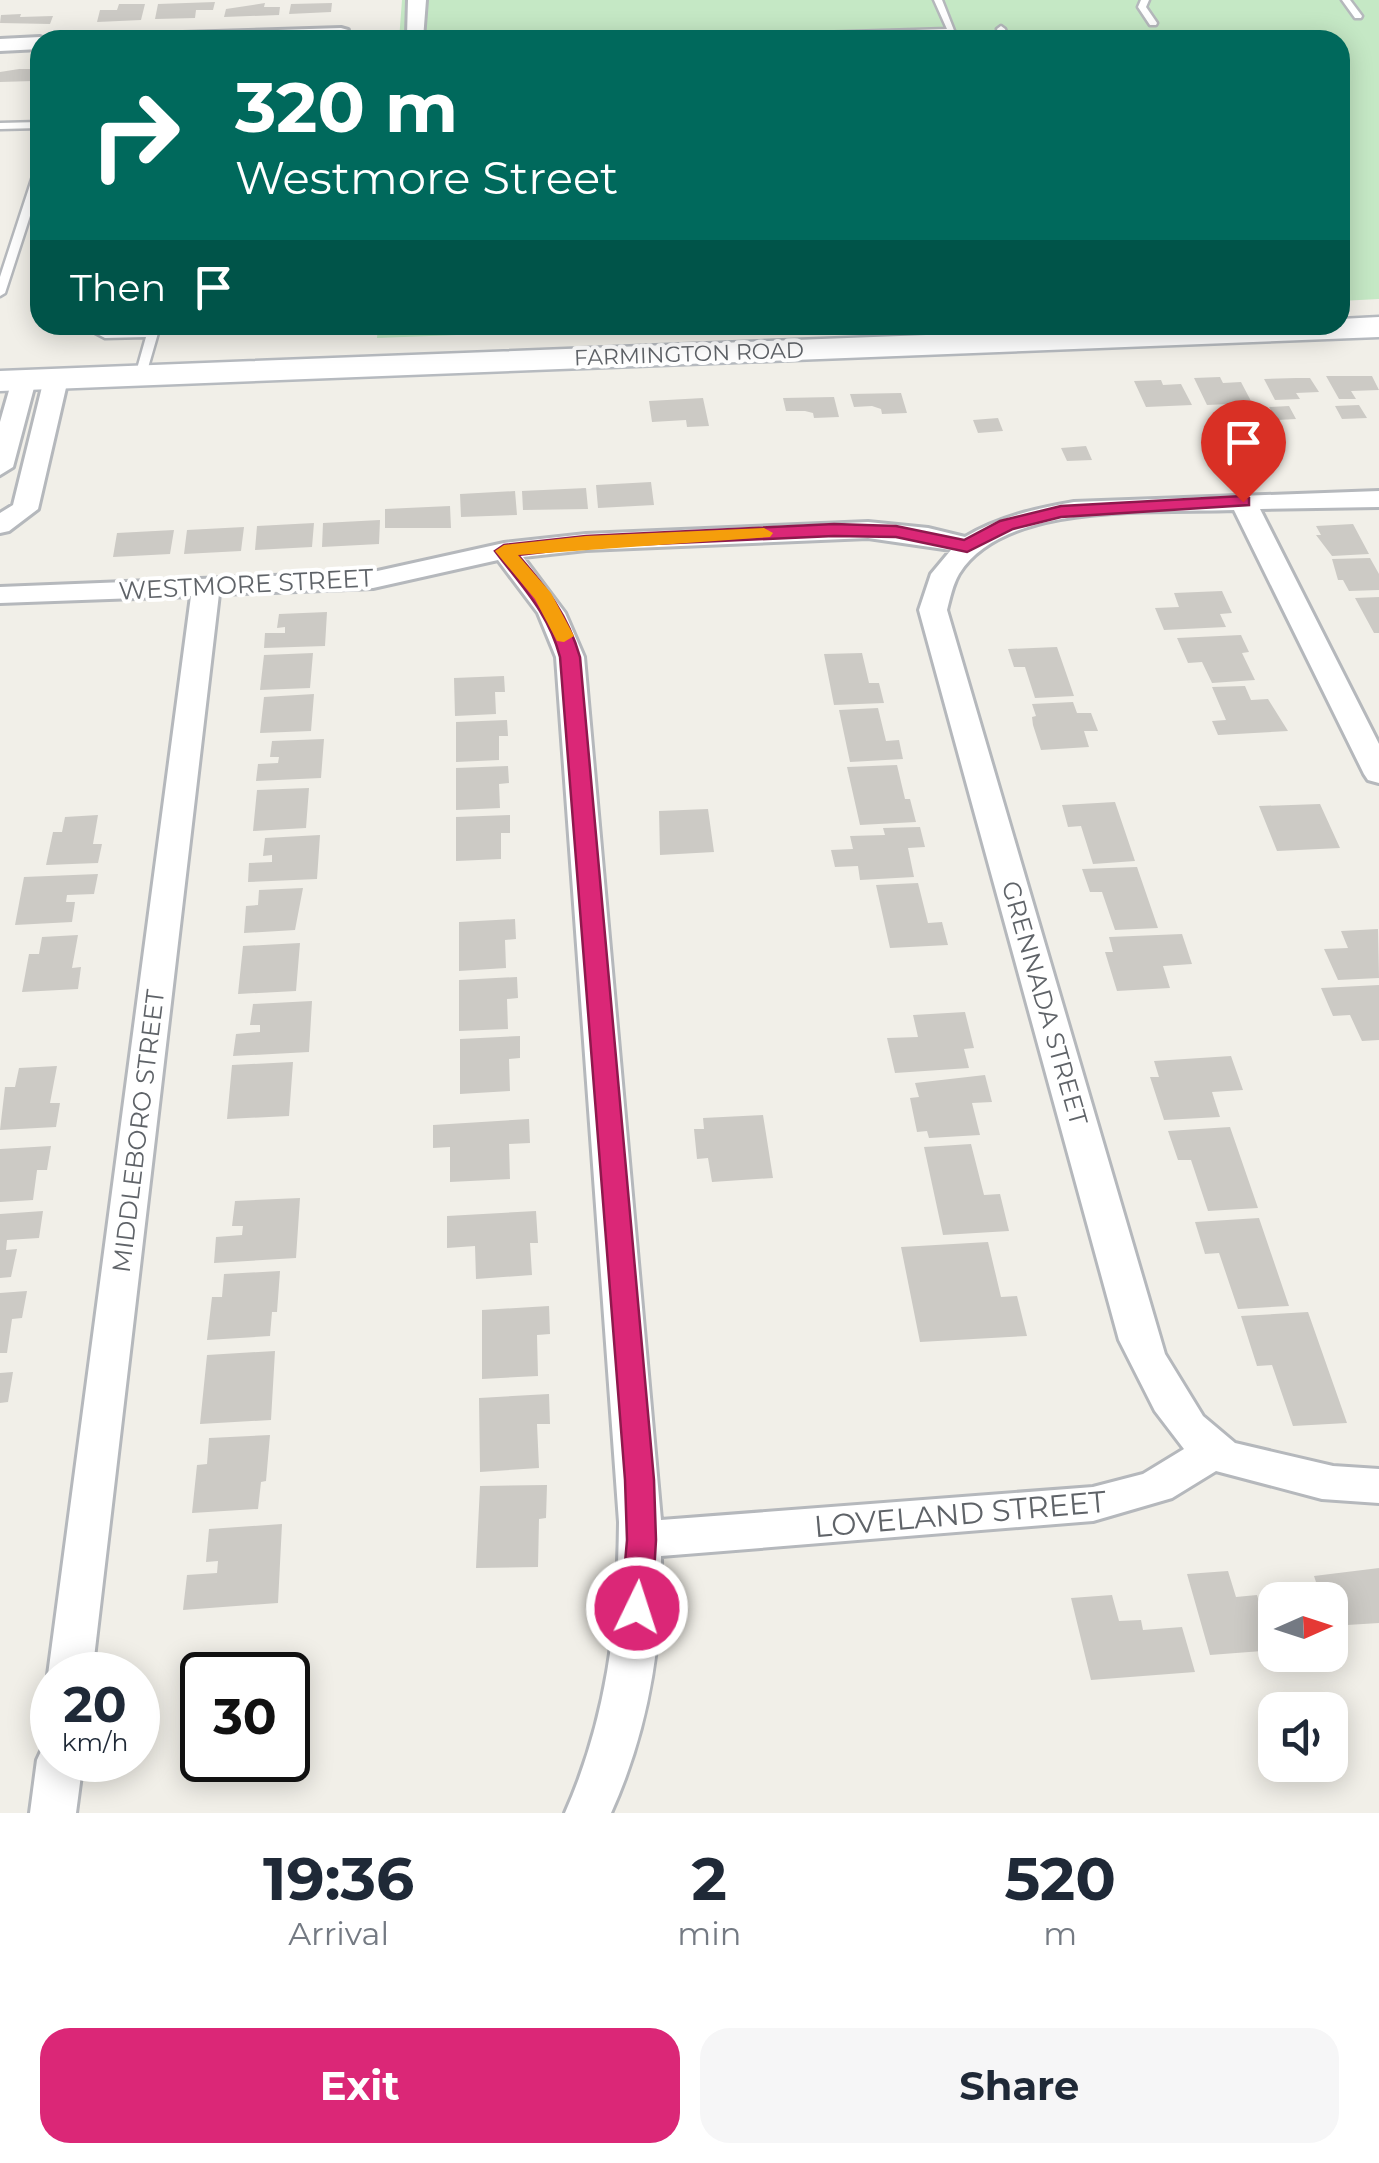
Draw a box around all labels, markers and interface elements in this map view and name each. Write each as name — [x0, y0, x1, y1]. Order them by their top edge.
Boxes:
text: 320 m — [235, 64, 458, 150]
icon: right — [70, 70, 200, 200]
text: Westmore Street — [235, 150, 618, 205]
icon: arrive — [186, 260, 241, 315]
text: Then — [70, 264, 166, 311]
street label: FARMINGTON ROAD — [574, 336, 804, 372]
pin — [1201, 400, 1286, 503]
icon: arrive — [1216, 415, 1271, 470]
street label: WESTMORE STREET — [118, 562, 375, 606]
street label: GRENNADA STREET — [996, 877, 1094, 1129]
street label: MIDDLEBORO STREET — [106, 987, 170, 1274]
street label: LOVELAND STREET — [812, 1483, 1108, 1545]
position arrow — [585, 1556, 689, 1660]
north arrow — [1258, 1582, 1348, 1672]
map controls — [1258, 1582, 1348, 1782]
speed limit sign: 30 — [180, 1652, 310, 1782]
text: 20 — [63, 1674, 127, 1735]
button: sound — [1258, 1692, 1348, 1782]
text: km/h — [62, 1727, 128, 1757]
text: 19:36 — [263, 1842, 414, 1915]
text: 2 — [692, 1842, 727, 1915]
text: 520 — [1004, 1842, 1116, 1915]
text: Arrival — [288, 1914, 389, 1953]
text: min — [677, 1914, 741, 1953]
text: m — [1043, 1914, 1077, 1953]
button: Exit — [40, 2028, 680, 2143]
button: Share — [700, 2028, 1339, 2143]

